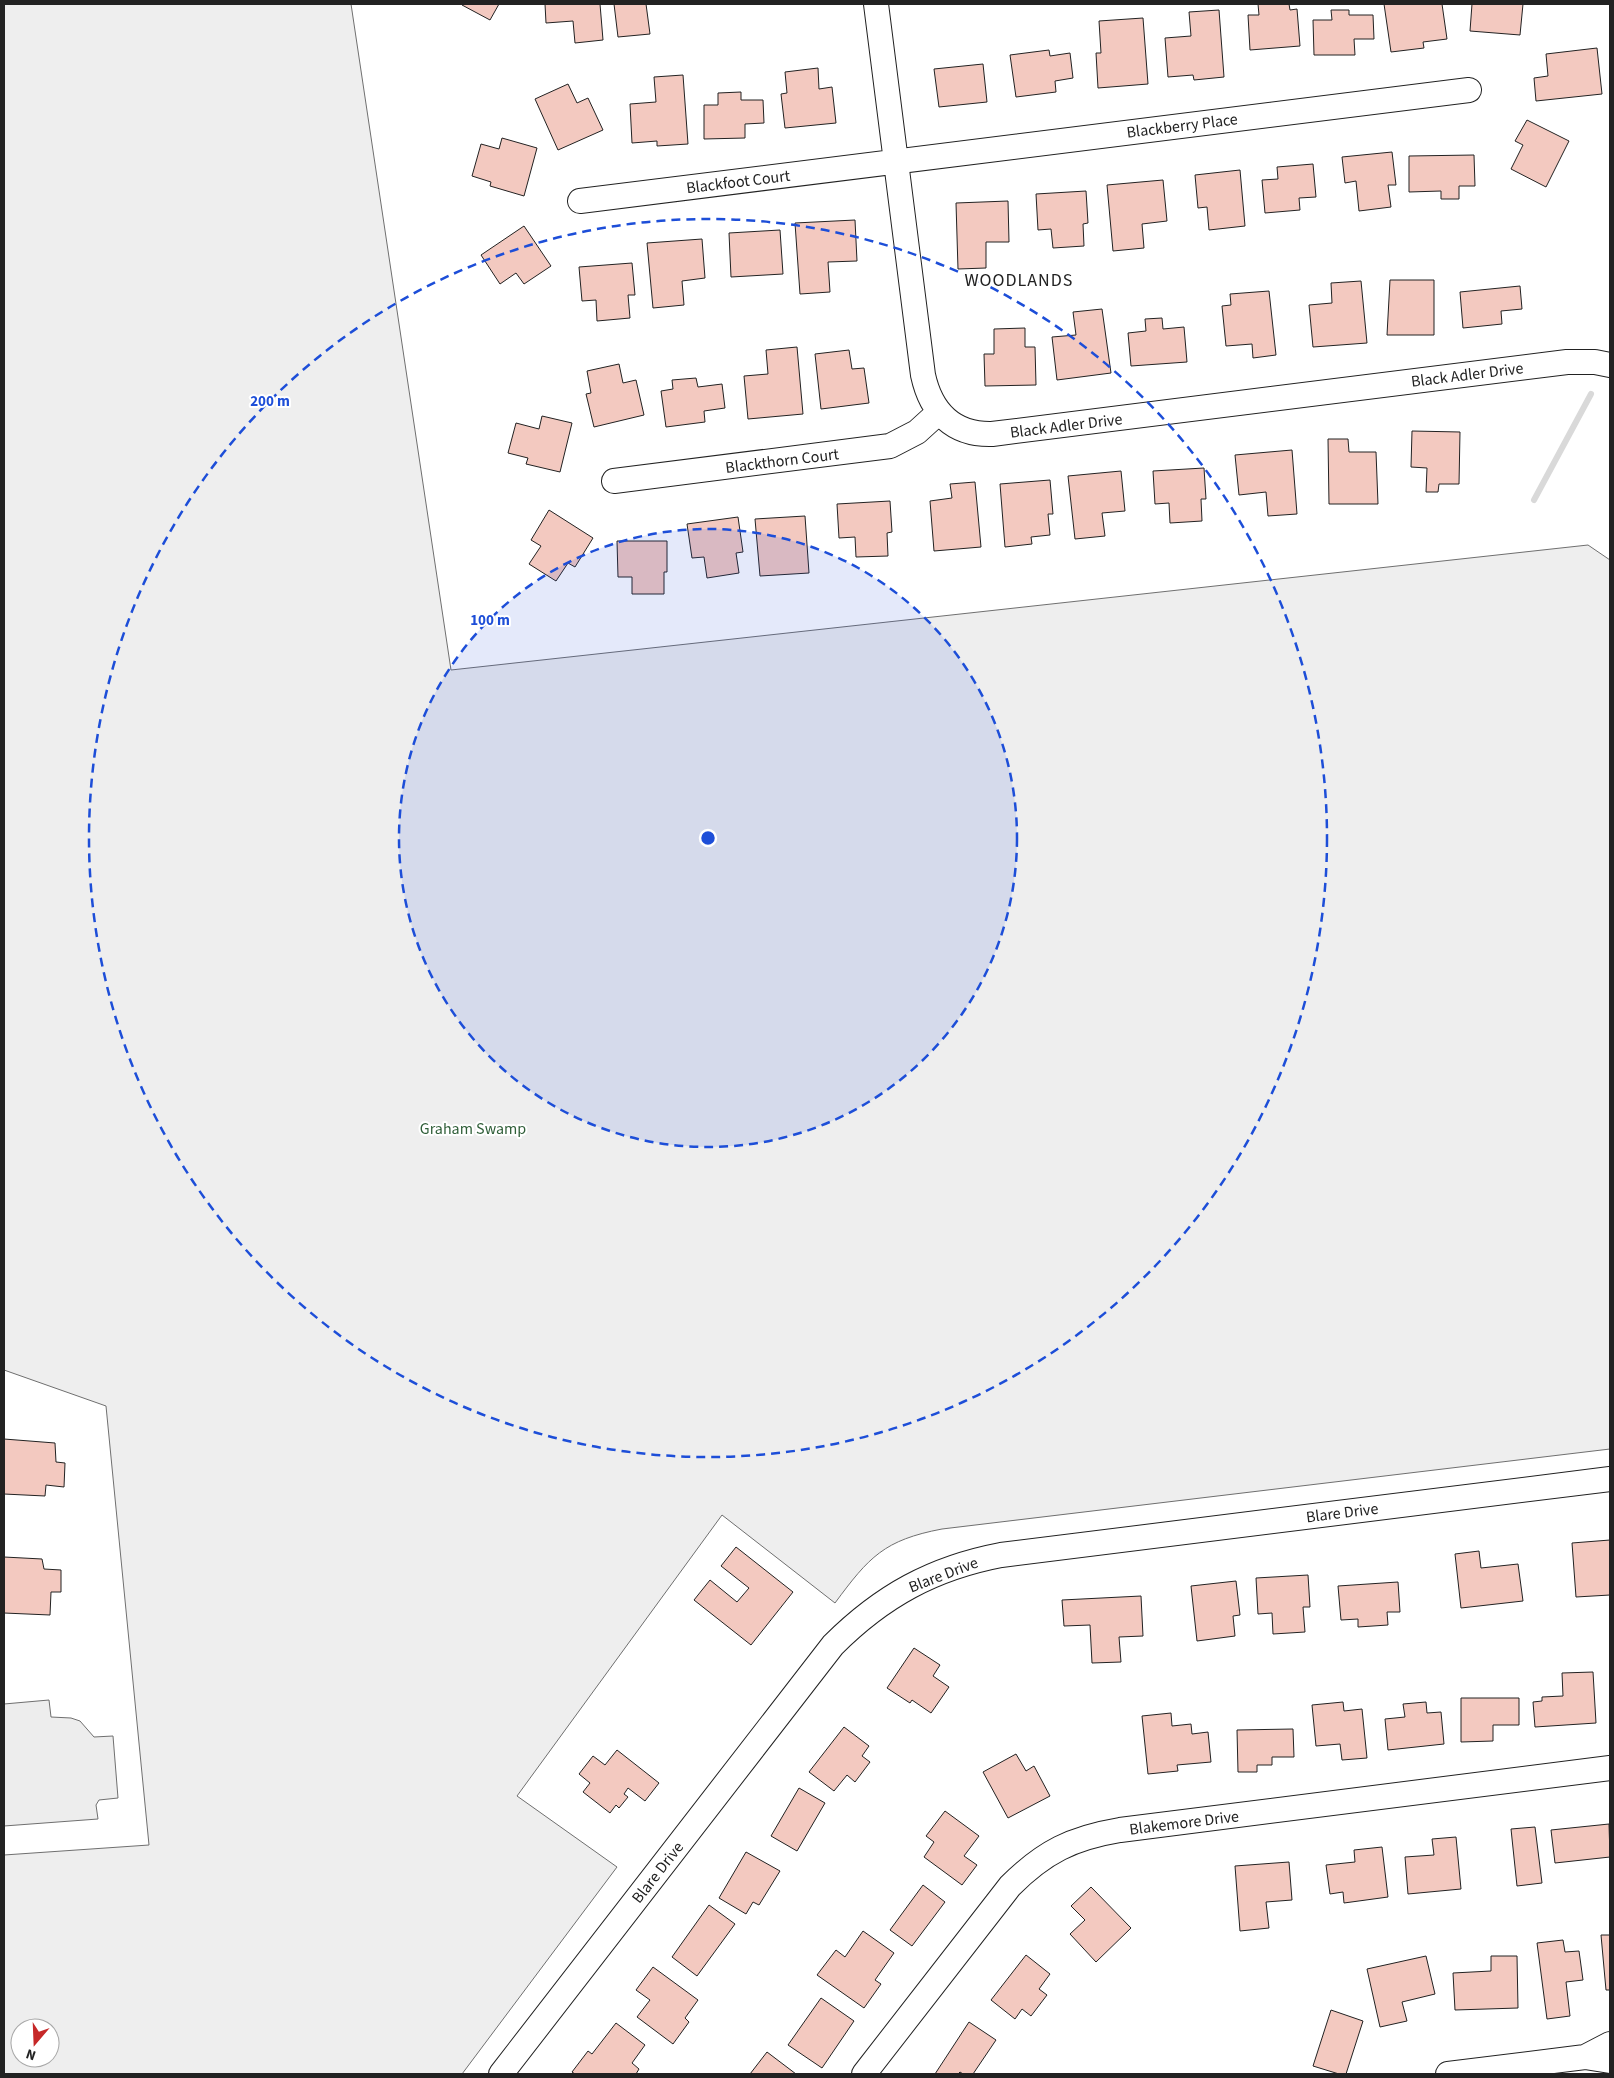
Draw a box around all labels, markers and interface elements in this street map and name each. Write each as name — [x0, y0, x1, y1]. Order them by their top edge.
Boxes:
street label: Blackberry Place — [1125, 108, 1239, 144]
street label: Blackfoot Court — [685, 165, 792, 199]
district label: WOODLANDS — [965, 268, 1073, 293]
street label: Black Adler Drive — [1410, 357, 1525, 393]
text: 200 m — [250, 391, 290, 412]
street label: Black Adler Drive — [1009, 408, 1124, 444]
street label: Blackthorn Court — [724, 443, 841, 479]
text: 100 m — [470, 610, 510, 631]
centre of rings — [699, 829, 717, 847]
park label: Graham Swamp — [420, 1118, 526, 1140]
street label: Blare Drive — [1305, 1498, 1380, 1528]
street label: Blare Drive — [905, 1552, 981, 1598]
street label: Blakemore Drive — [1128, 1805, 1240, 1841]
street label: Blare Drive — [627, 1837, 689, 1908]
north arrow — [10, 2018, 60, 2068]
text: N — [23, 2043, 39, 2065]

